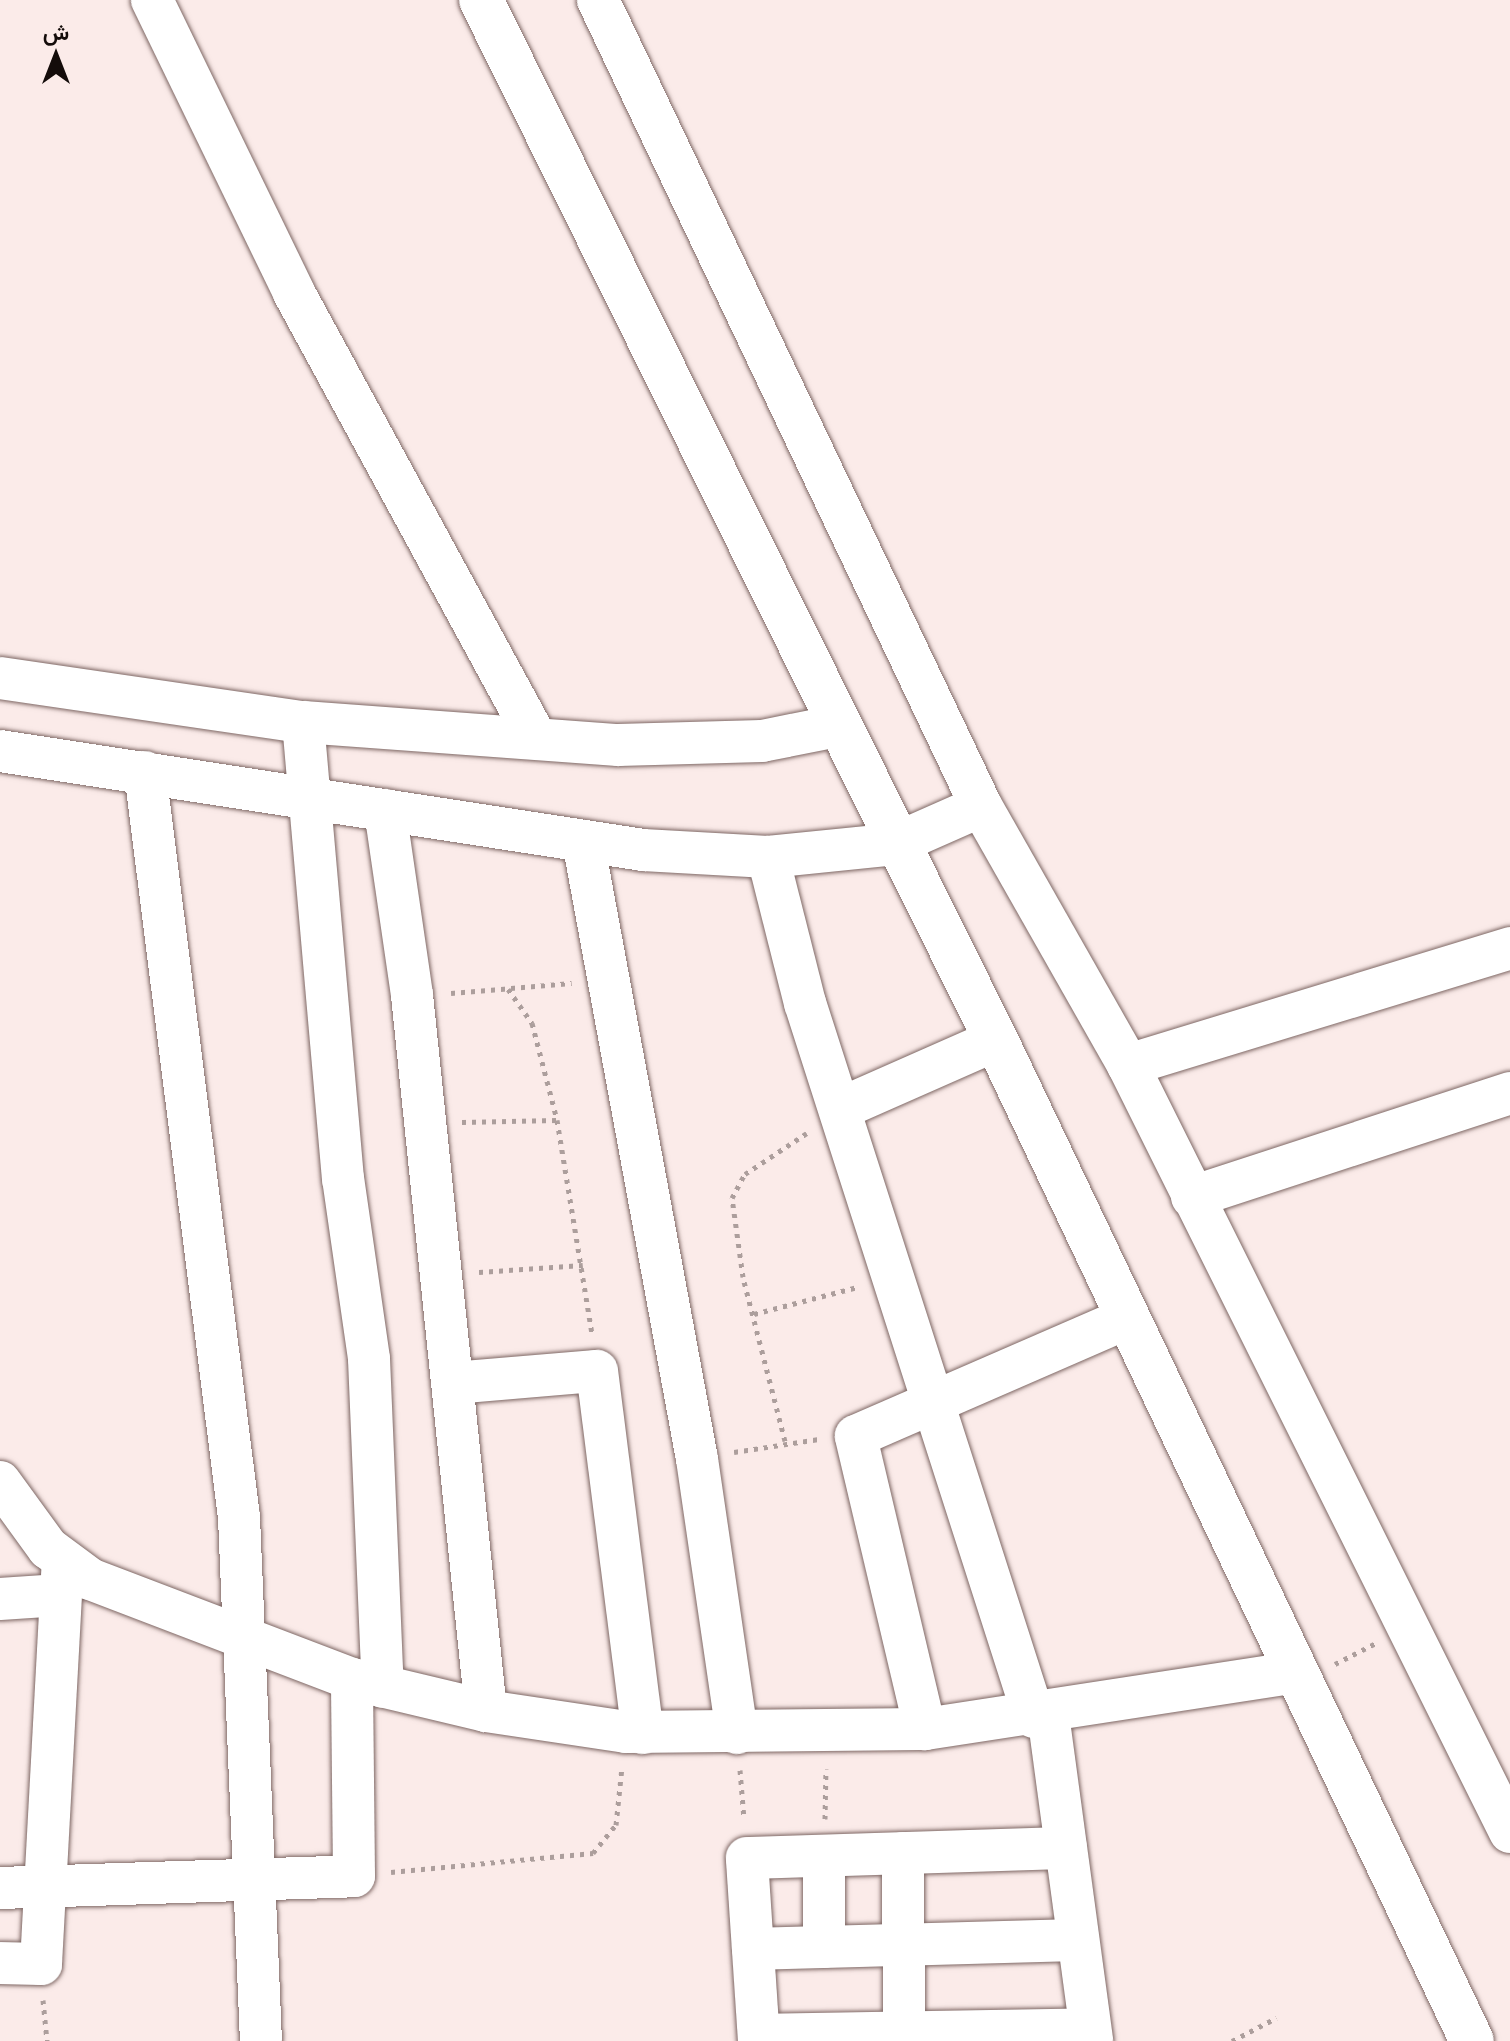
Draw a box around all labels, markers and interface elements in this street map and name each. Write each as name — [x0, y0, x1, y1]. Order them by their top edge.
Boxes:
north arrow — [16, 16, 96, 96]
text: ش — [43, 19, 69, 45]

